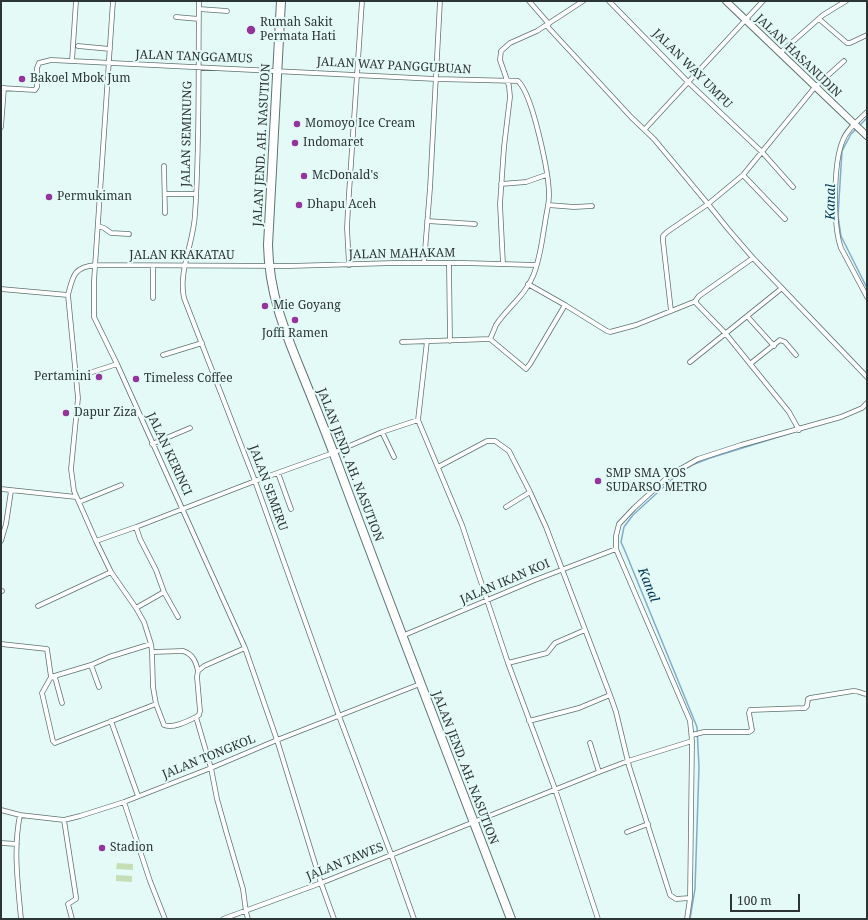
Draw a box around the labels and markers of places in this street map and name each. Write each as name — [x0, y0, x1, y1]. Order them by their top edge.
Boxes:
place label: Rumah Sakit Permata Hati — [260, 16, 336, 44]
marker: Rumah Sakit Permata Hati — [245, 24, 257, 36]
place label: Bakoel Mbok Jum — [30, 72, 130, 86]
marker: Bakoel Mbok Jum — [17, 74, 27, 84]
place label: Momoyo Ice Cream — [305, 117, 415, 131]
marker: Momoyo Ice Cream — [292, 119, 302, 129]
place label: Indomaret — [303, 136, 364, 150]
marker: Indomaret — [290, 138, 300, 148]
place label: McDonald's — [312, 169, 378, 183]
marker: McDonald's — [299, 171, 309, 181]
place label: Permukiman — [57, 190, 132, 204]
marker: Permukiman — [44, 192, 54, 202]
place label: Dhapu Aceh — [307, 198, 376, 212]
marker: Dhapu Aceh — [294, 200, 304, 210]
place label: Mie Goyang — [273, 299, 341, 313]
marker: Mie Goyang — [260, 301, 270, 311]
marker: Joffi Ramen — [290, 315, 300, 325]
place label: Joffi Ramen — [262, 327, 328, 341]
place label: Pertamini — [34, 370, 91, 384]
marker: Pertamini — [94, 372, 104, 382]
place label: Timeless Coffee — [144, 372, 233, 386]
marker: Timeless Coffee — [131, 374, 141, 384]
place label: Dapur Ziza — [74, 406, 137, 420]
marker: Dapur Ziza — [61, 408, 71, 418]
place label: SMP SMA YOS SUDARSO METRO — [606, 467, 707, 495]
marker: SMP SMA YOS SUDARSO METRO — [593, 476, 603, 486]
place label: Stadion — [110, 841, 153, 855]
marker: Stadion — [97, 843, 107, 853]

